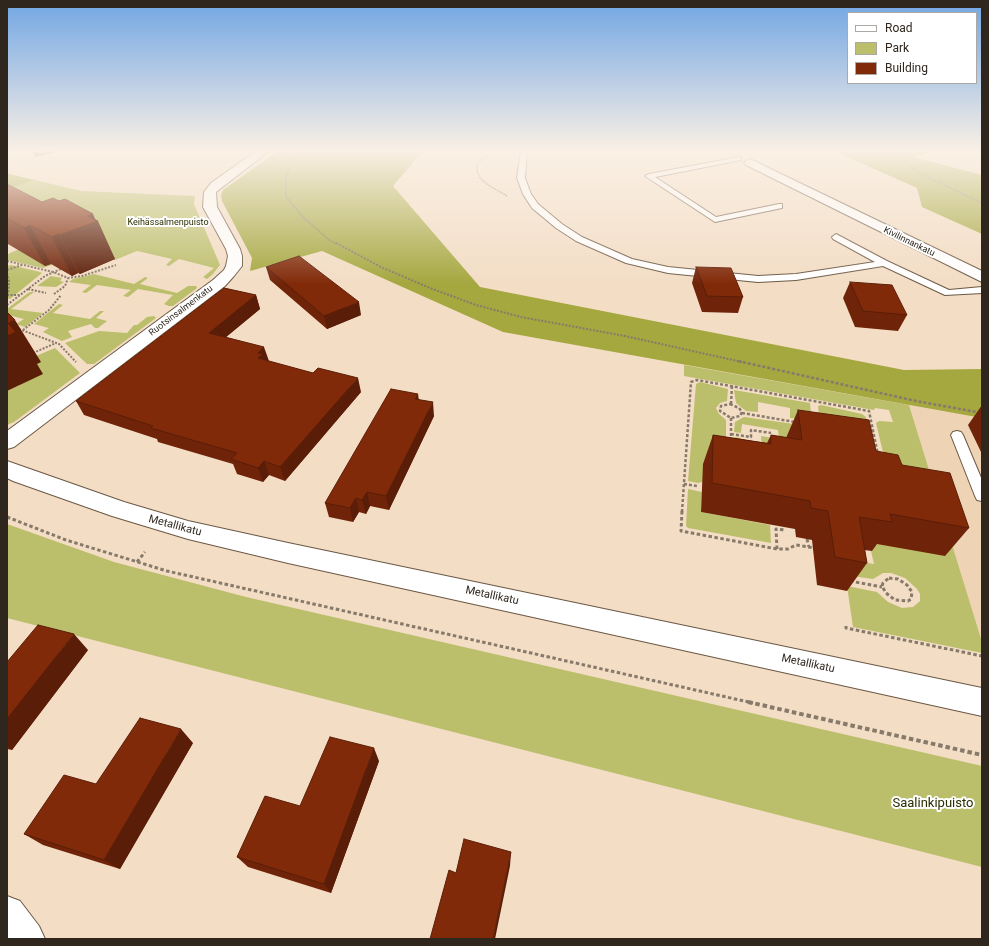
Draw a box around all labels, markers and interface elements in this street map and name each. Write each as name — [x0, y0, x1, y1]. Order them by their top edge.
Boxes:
legend — [847, 12, 977, 84]
text: Road — [885, 21, 913, 35]
text: Park — [885, 41, 909, 55]
text: Building — [885, 61, 928, 75]
park label: Keihässalmenpuisto — [127, 218, 209, 228]
street label: Kivilinnankatu — [881, 225, 937, 259]
street label: Ruotsinsalmenkatu — [147, 283, 215, 339]
street label: Metallikatu — [147, 513, 203, 539]
street label: Metallikatu — [464, 584, 520, 608]
street label: Metallikatu — [780, 652, 836, 676]
park label: Saalinkipuisto — [893, 796, 973, 812]

